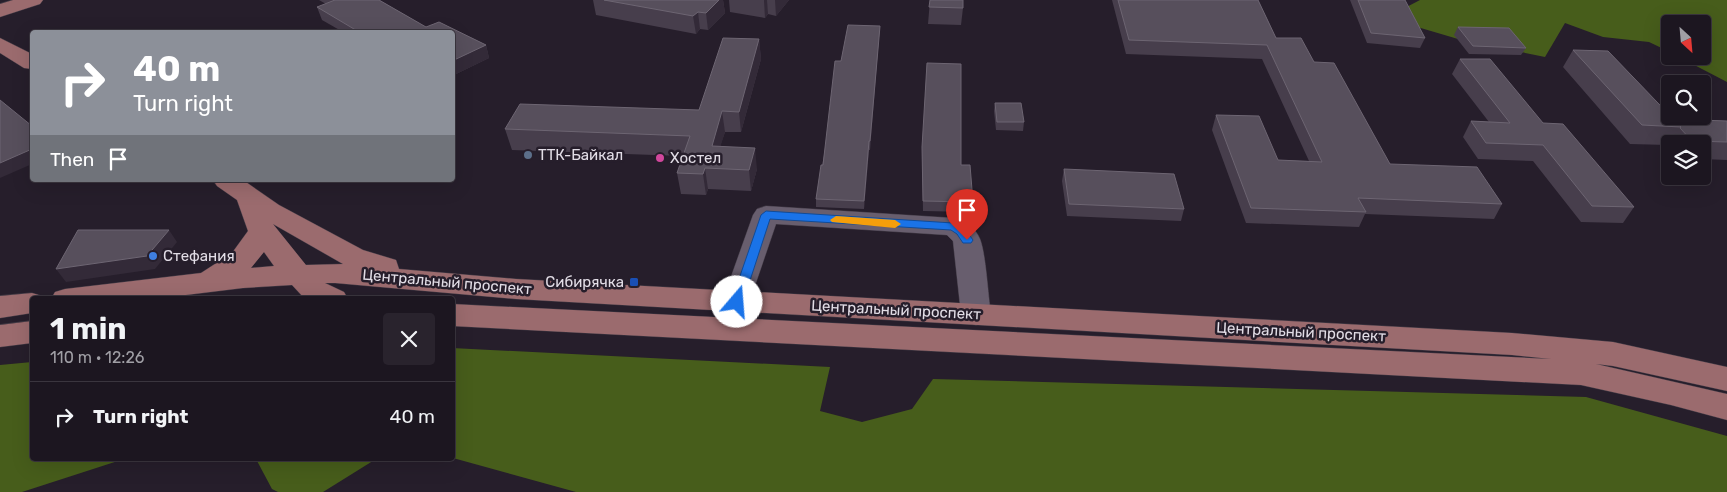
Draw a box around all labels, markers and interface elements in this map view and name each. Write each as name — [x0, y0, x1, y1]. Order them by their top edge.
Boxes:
north arrow — [1661, 15, 1711, 65]
map controls — [1661, 15, 1711, 185]
text: 40 m — [133, 48, 220, 90]
icon: right — [50, 50, 115, 115]
button: search — [1661, 75, 1711, 125]
text: Turn right — [133, 90, 233, 117]
button: layers — [1661, 135, 1711, 185]
icon: arrive — [104, 145, 132, 173]
place label: ТТК-Байкал — [538, 146, 623, 164]
text: Then — [50, 148, 94, 171]
marker: ТТК-Байкал — [522, 149, 534, 161]
place label: Хостел — [670, 149, 721, 167]
marker: Хостел — [654, 152, 666, 164]
pin — [946, 189, 988, 240]
icon: arrive — [953, 196, 981, 224]
place label: Стефания — [163, 247, 235, 265]
marker: Стефания — [147, 250, 159, 262]
street label: Центральный проспект — [362, 266, 533, 298]
place label: Сибирячка — [545, 273, 624, 291]
position arrow — [710, 275, 762, 327]
marker: Сибирячка — [628, 276, 640, 288]
street label: Центральный проспект — [811, 297, 982, 323]
text: 1 min — [50, 311, 127, 347]
button: close — [383, 313, 435, 365]
street label: Центральный проспект — [1216, 319, 1387, 345]
text: 110 m · 12:26 — [50, 348, 145, 367]
icon: right — [50, 403, 78, 431]
text: Turn right — [93, 405, 188, 428]
text: 40 m — [390, 405, 435, 428]

